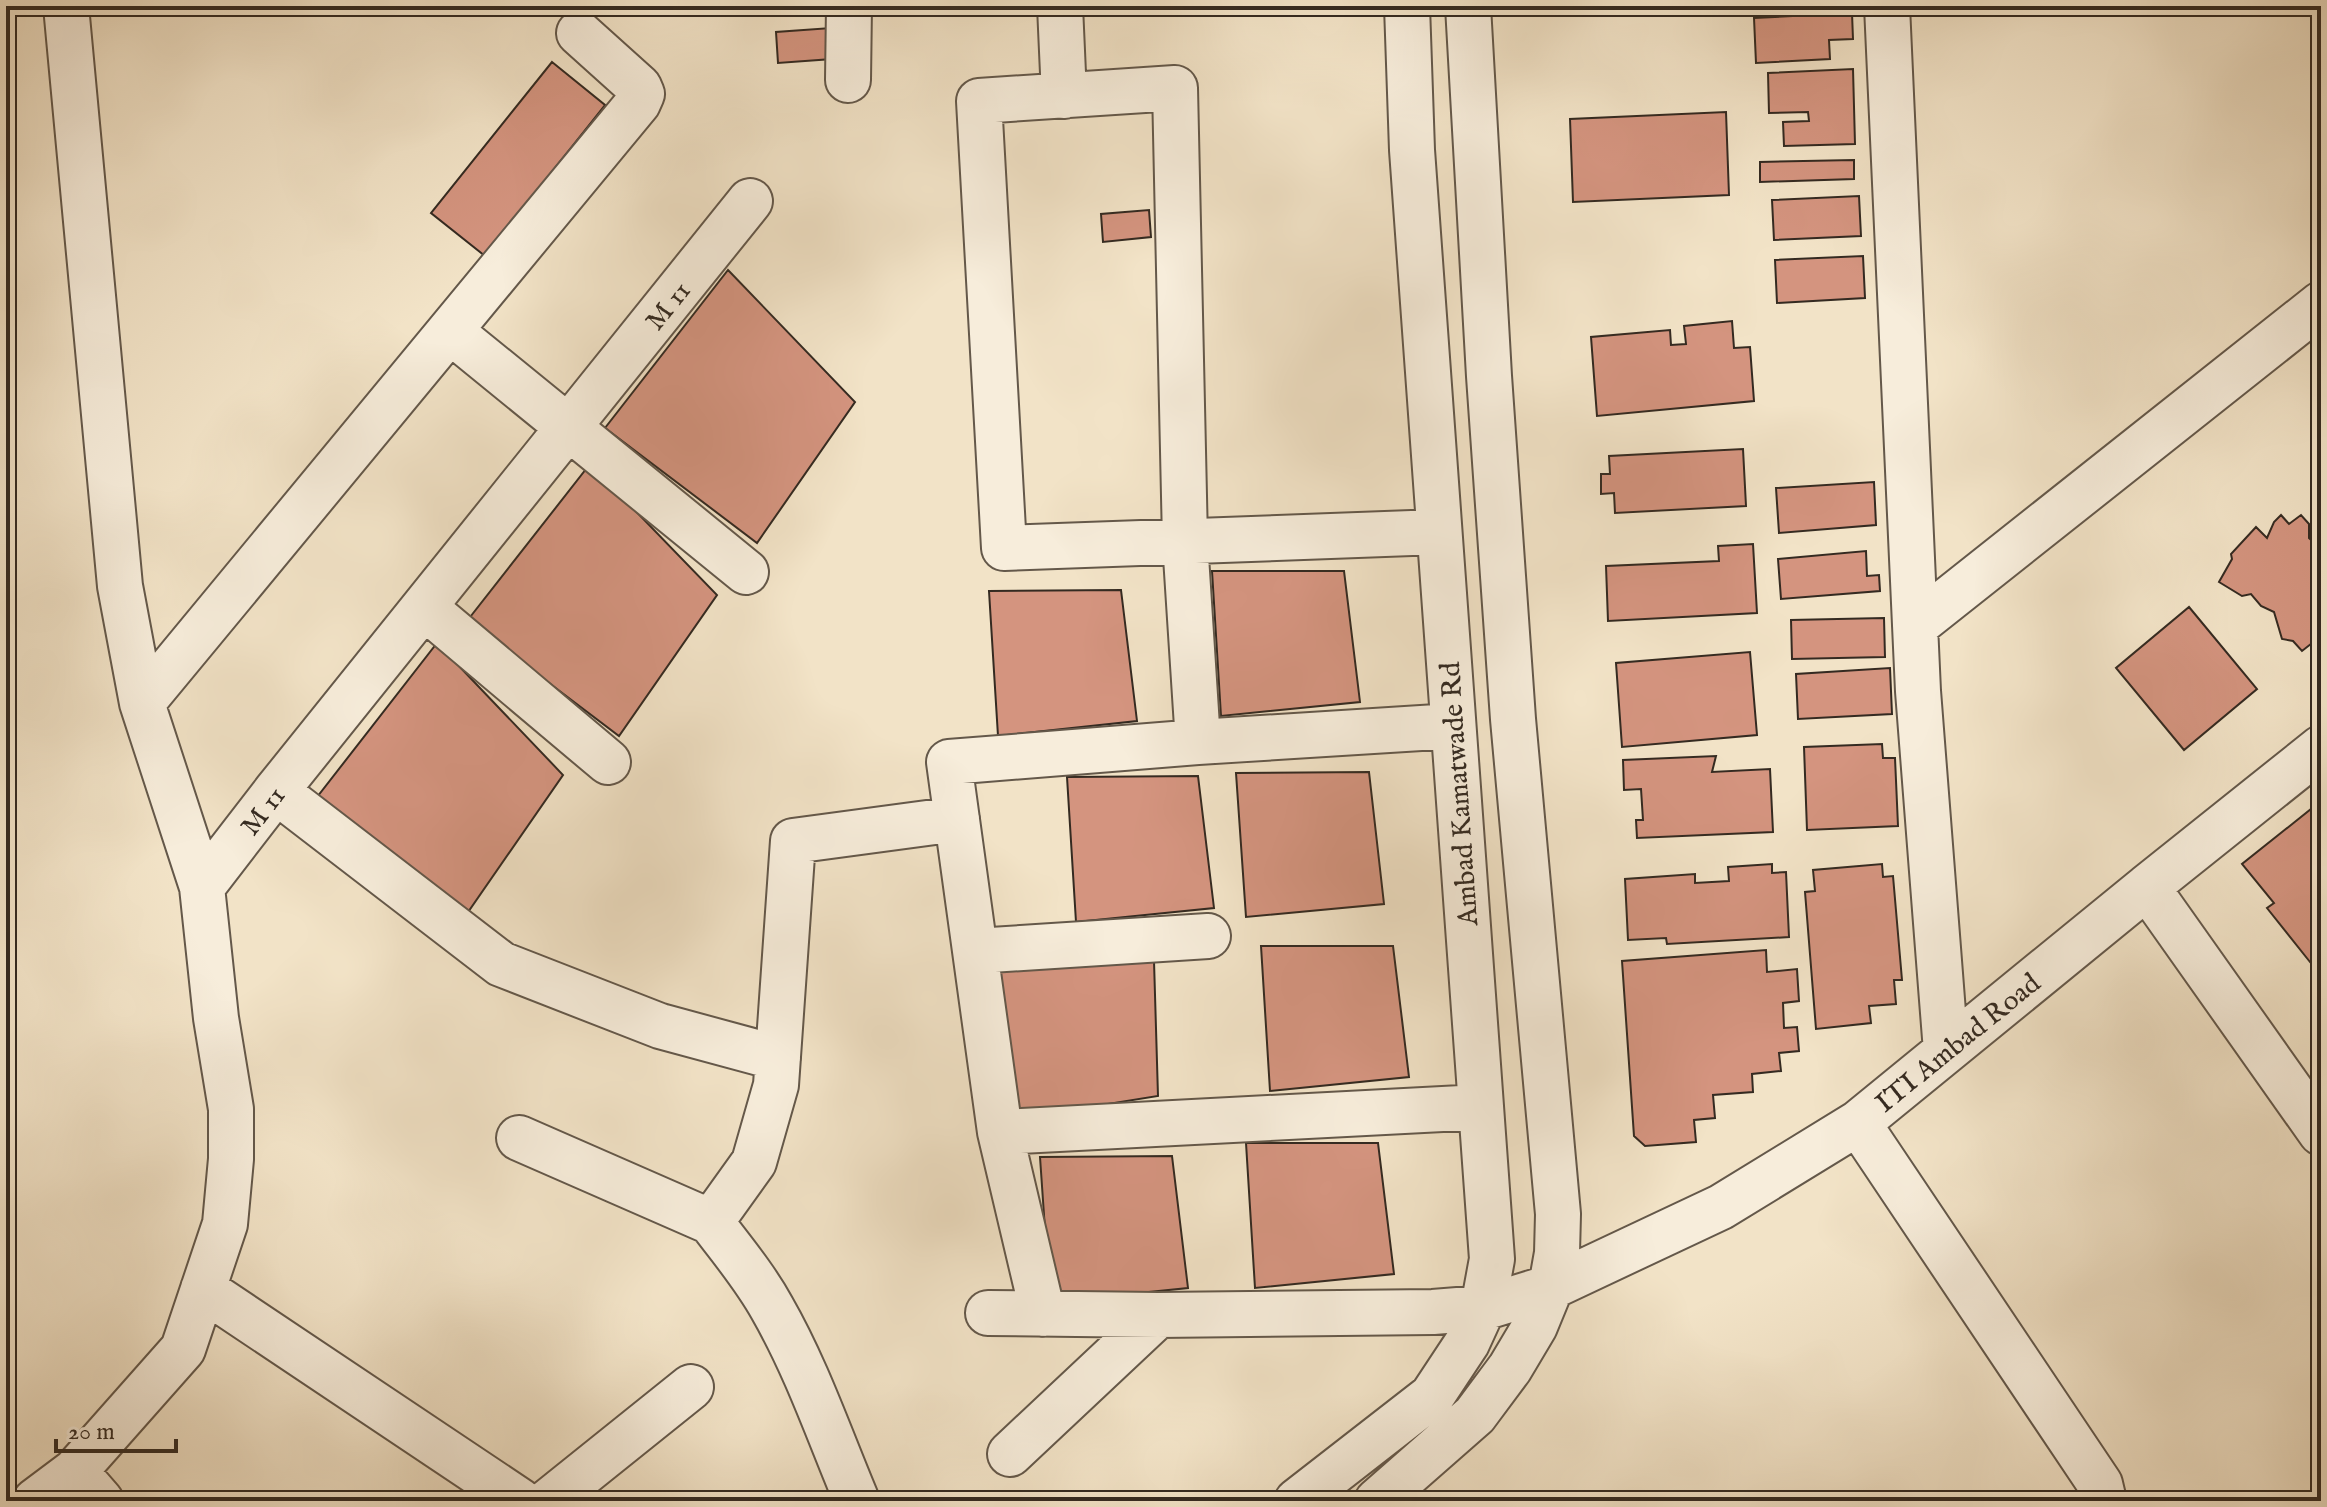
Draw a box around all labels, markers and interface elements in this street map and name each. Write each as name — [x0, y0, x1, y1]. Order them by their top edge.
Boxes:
street label: M 11 — [639, 275, 699, 338]
street label: Ambad Kamatwade Rd — [1434, 660, 1487, 928]
street label: M 11 — [234, 780, 294, 843]
street label: ITI Ambad Road — [1869, 967, 2048, 1121]
scale bar — [56, 1403, 176, 1453]
text: 20 m — [68, 1417, 115, 1448]

